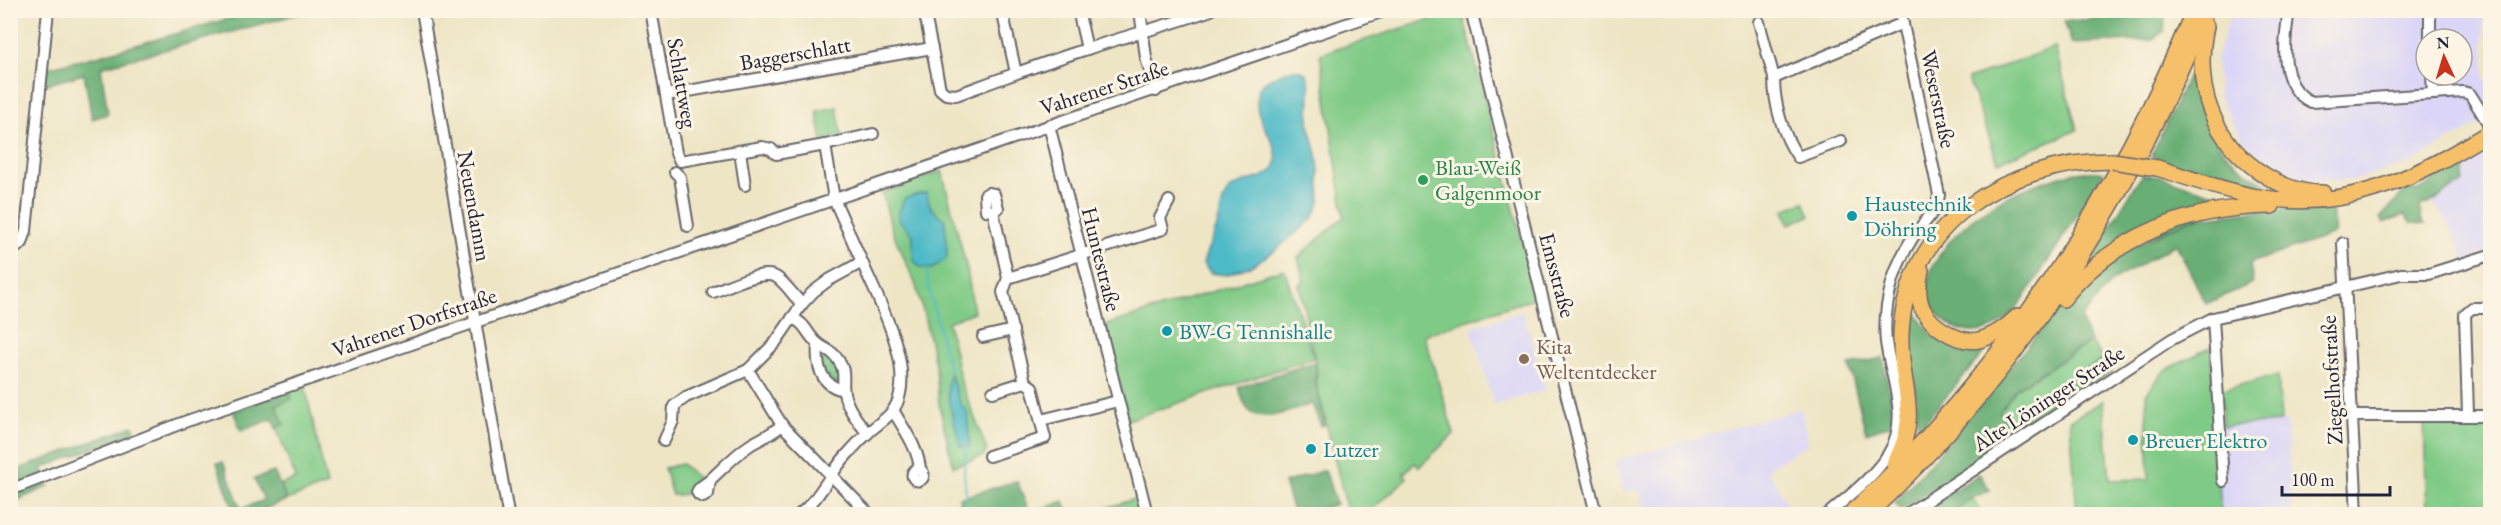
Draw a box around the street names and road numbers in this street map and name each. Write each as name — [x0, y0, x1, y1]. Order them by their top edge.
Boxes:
street label: Baggerschlatt — [737, 29, 853, 77]
street label: Schlattweg — [660, 36, 705, 131]
street label: Weserstraße — [1914, 47, 1963, 151]
street label: Vahrener Straße — [1036, 53, 1173, 122]
street label: Neuendamm — [451, 148, 499, 264]
street label: Huntestraße — [1075, 204, 1129, 315]
street label: Emsstraße — [1532, 230, 1583, 321]
street label: Vahrener Dorfstraße — [328, 281, 501, 364]
street label: Ziegelhofstraße — [2314, 314, 2349, 445]
street label: Alte Löninger Straße — [1966, 338, 2130, 459]

